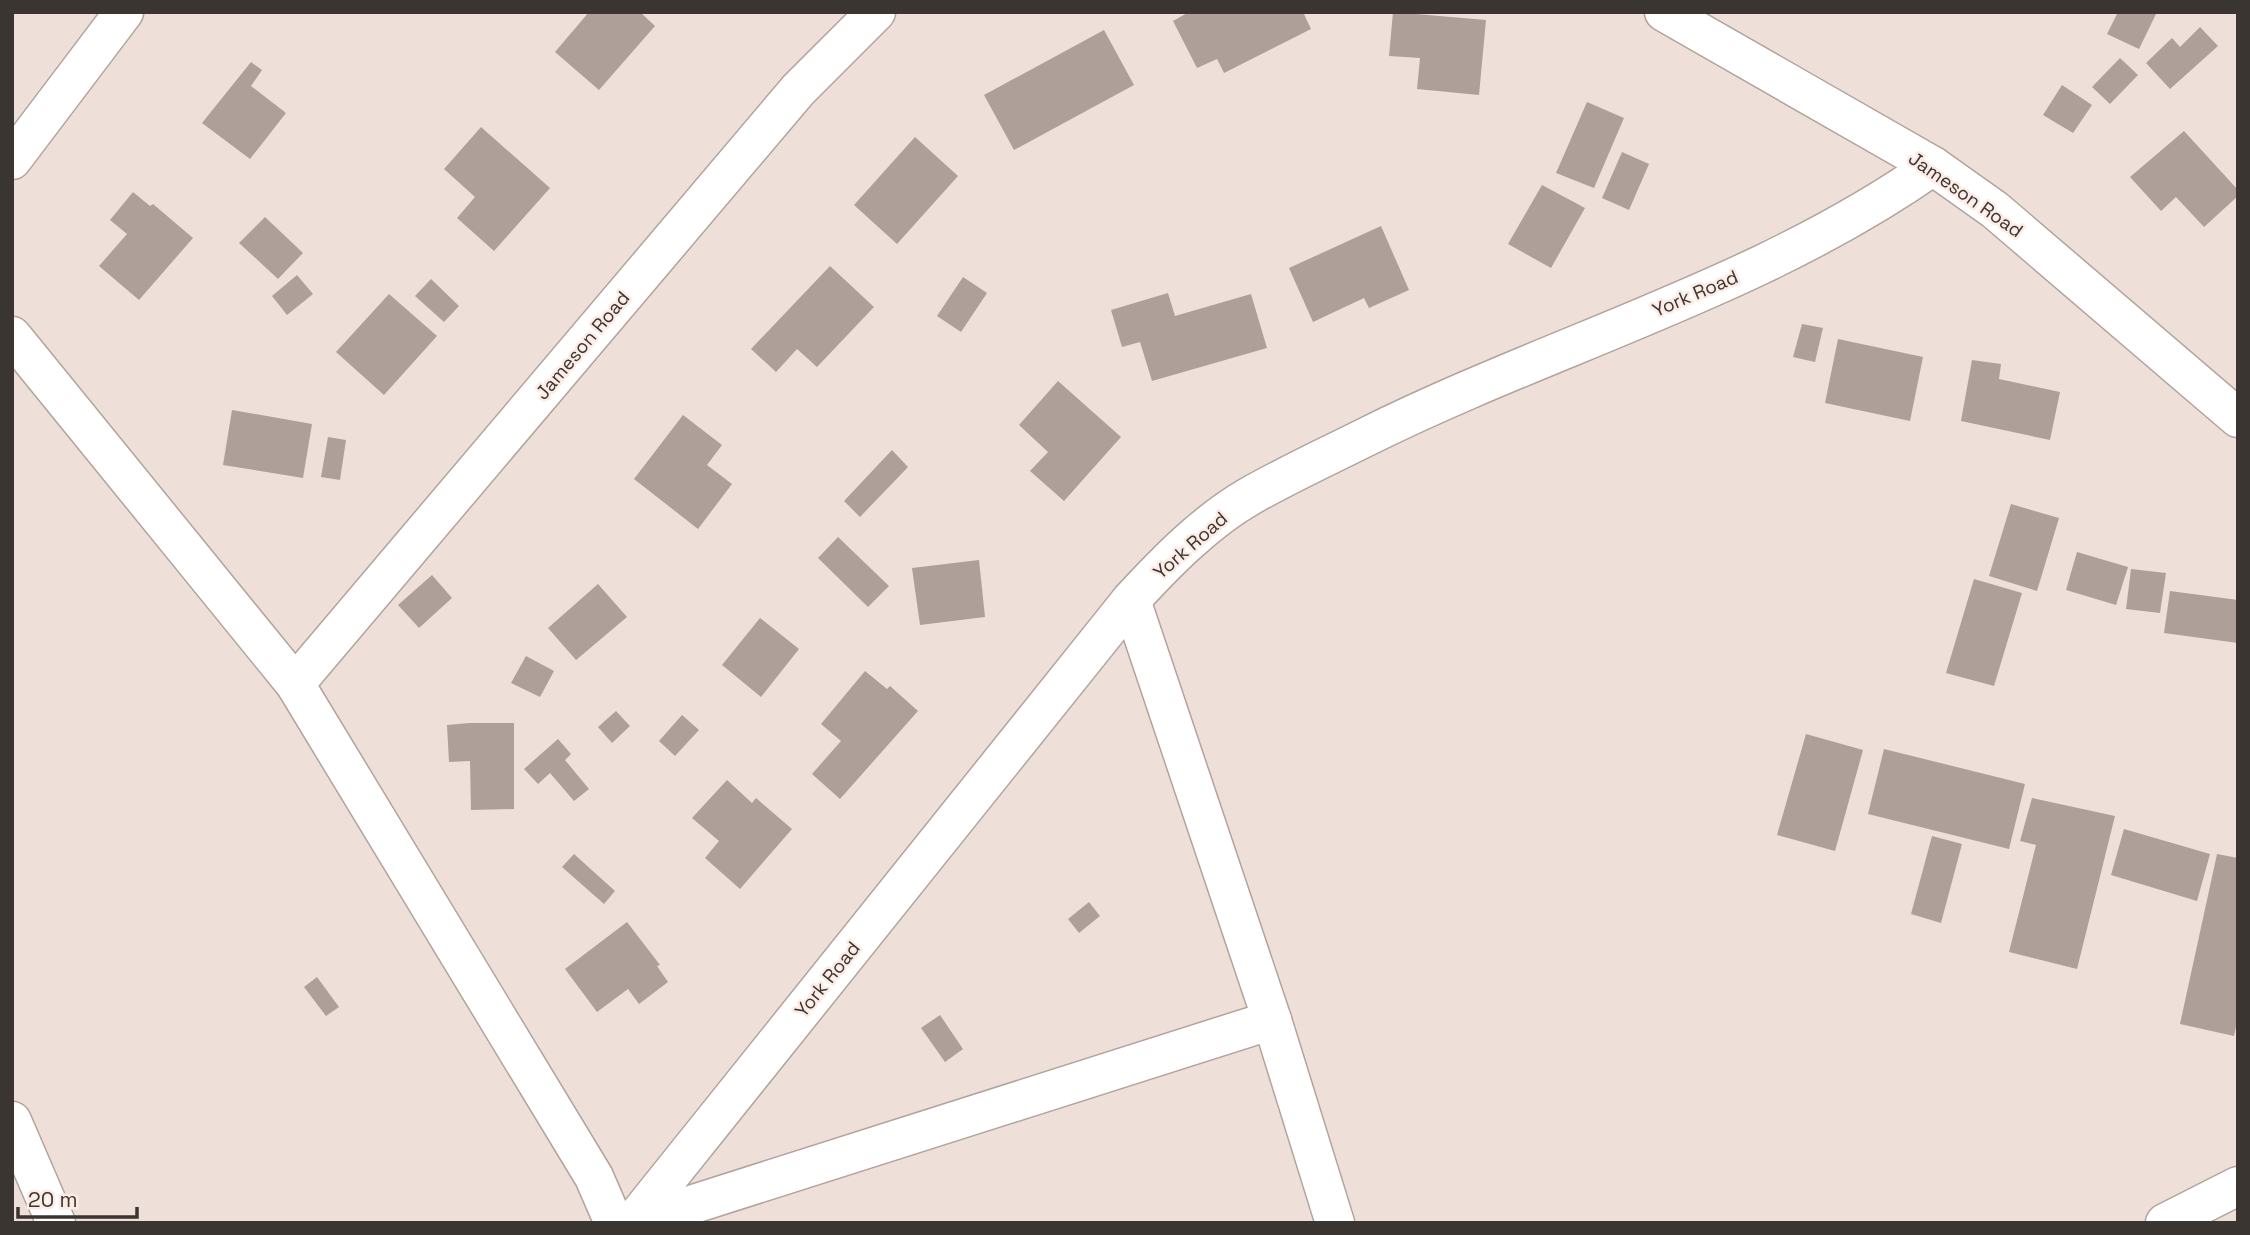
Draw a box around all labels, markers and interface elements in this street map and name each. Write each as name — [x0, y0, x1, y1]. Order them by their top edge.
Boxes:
street label: Jameson Road — [1904, 146, 2028, 243]
street label: York Road — [1649, 264, 1742, 323]
street label: Jameson Road — [530, 286, 635, 405]
street label: York Road — [1148, 506, 1233, 585]
street label: York Road — [789, 936, 866, 1022]
scale bar — [18, 1176, 136, 1220]
text: 20 m — [28, 1186, 78, 1213]

